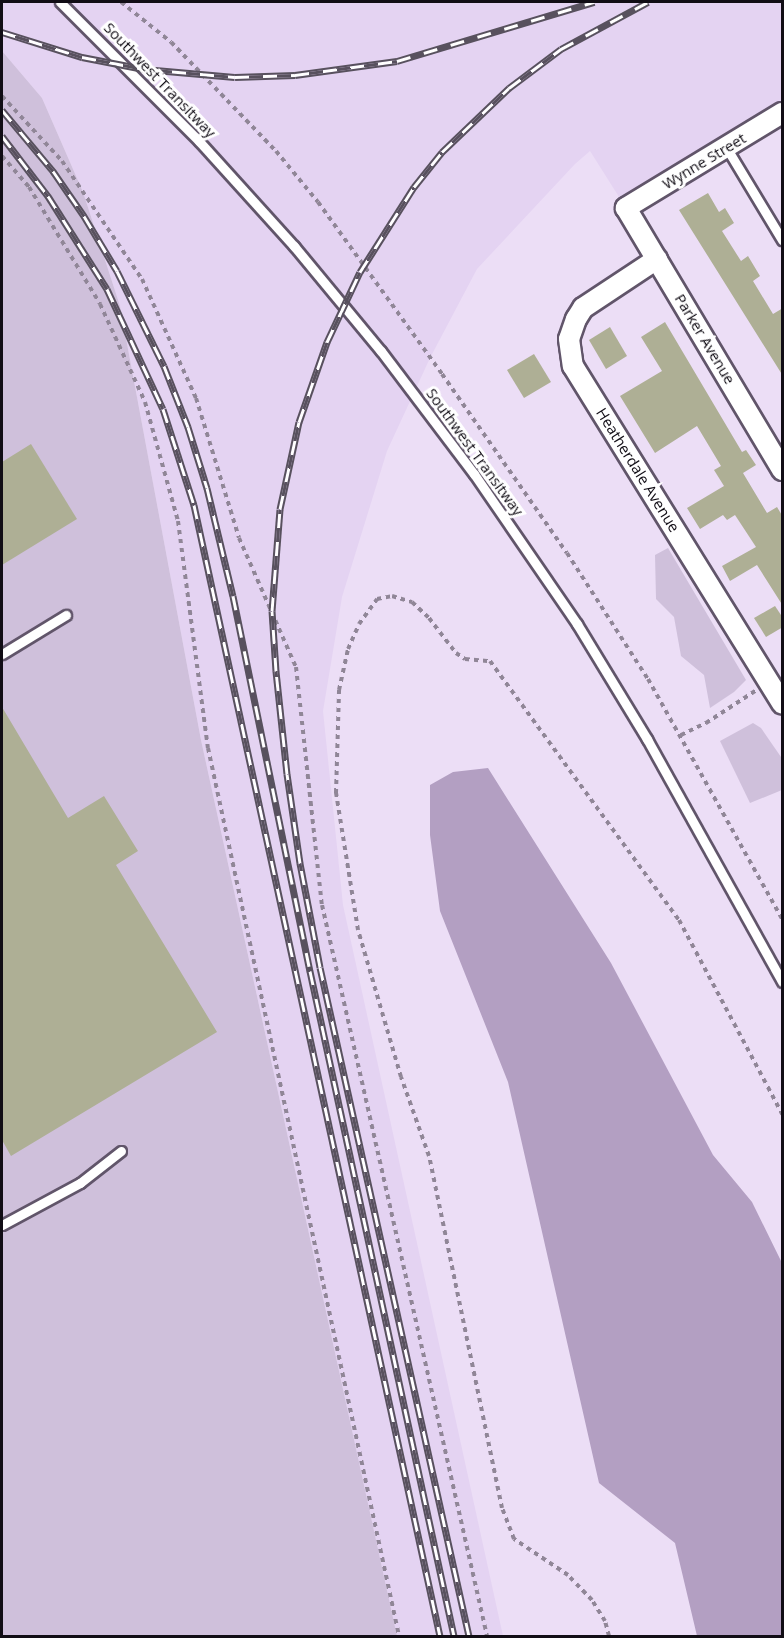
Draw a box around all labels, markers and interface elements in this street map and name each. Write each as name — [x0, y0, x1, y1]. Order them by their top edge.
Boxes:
street label: Southwest Transitway — [100, 19, 220, 141]
street label: Wynne Street — [659, 129, 749, 193]
street label: Parker Avenue — [671, 291, 739, 387]
street label: Southwest Transitway — [423, 385, 527, 519]
street label: Heatherdale Avenue — [593, 405, 683, 535]

